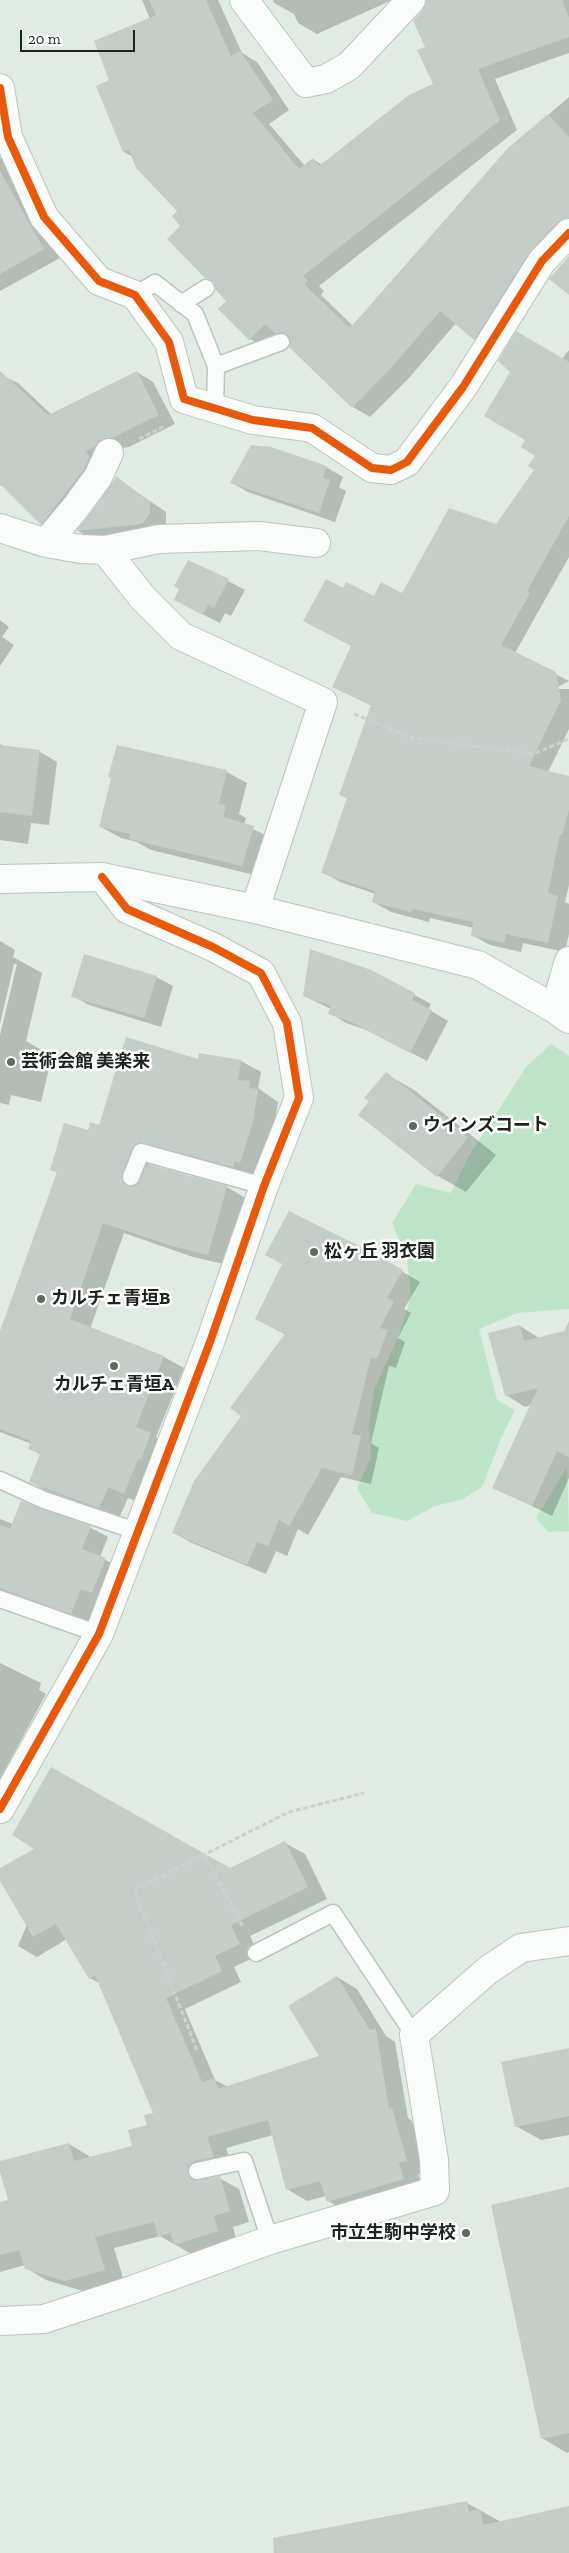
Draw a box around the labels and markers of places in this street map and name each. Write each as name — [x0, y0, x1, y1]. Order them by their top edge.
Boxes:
place label: 芸術会館 美楽来 — [21, 1051, 150, 1073]
marker: 芸術会館 美楽来 — [5, 1056, 17, 1068]
place label: ウインズコート — [423, 1115, 549, 1137]
marker: ウインズコート — [407, 1120, 419, 1132]
place label: 松ヶ丘 羽衣園 — [324, 1241, 435, 1263]
marker: 松ヶ丘 羽衣園 — [308, 1246, 320, 1258]
place label: カルチェ青垣B — [51, 1288, 170, 1310]
marker: カルチェ青垣B — [35, 1293, 47, 1305]
marker: カルチェ青垣A — [108, 1360, 120, 1372]
place label: カルチェ青垣A — [54, 1374, 174, 1396]
place label: 市立生駒中学校 — [330, 2222, 456, 2244]
marker: 市立生駒中学校 — [460, 2227, 472, 2239]

